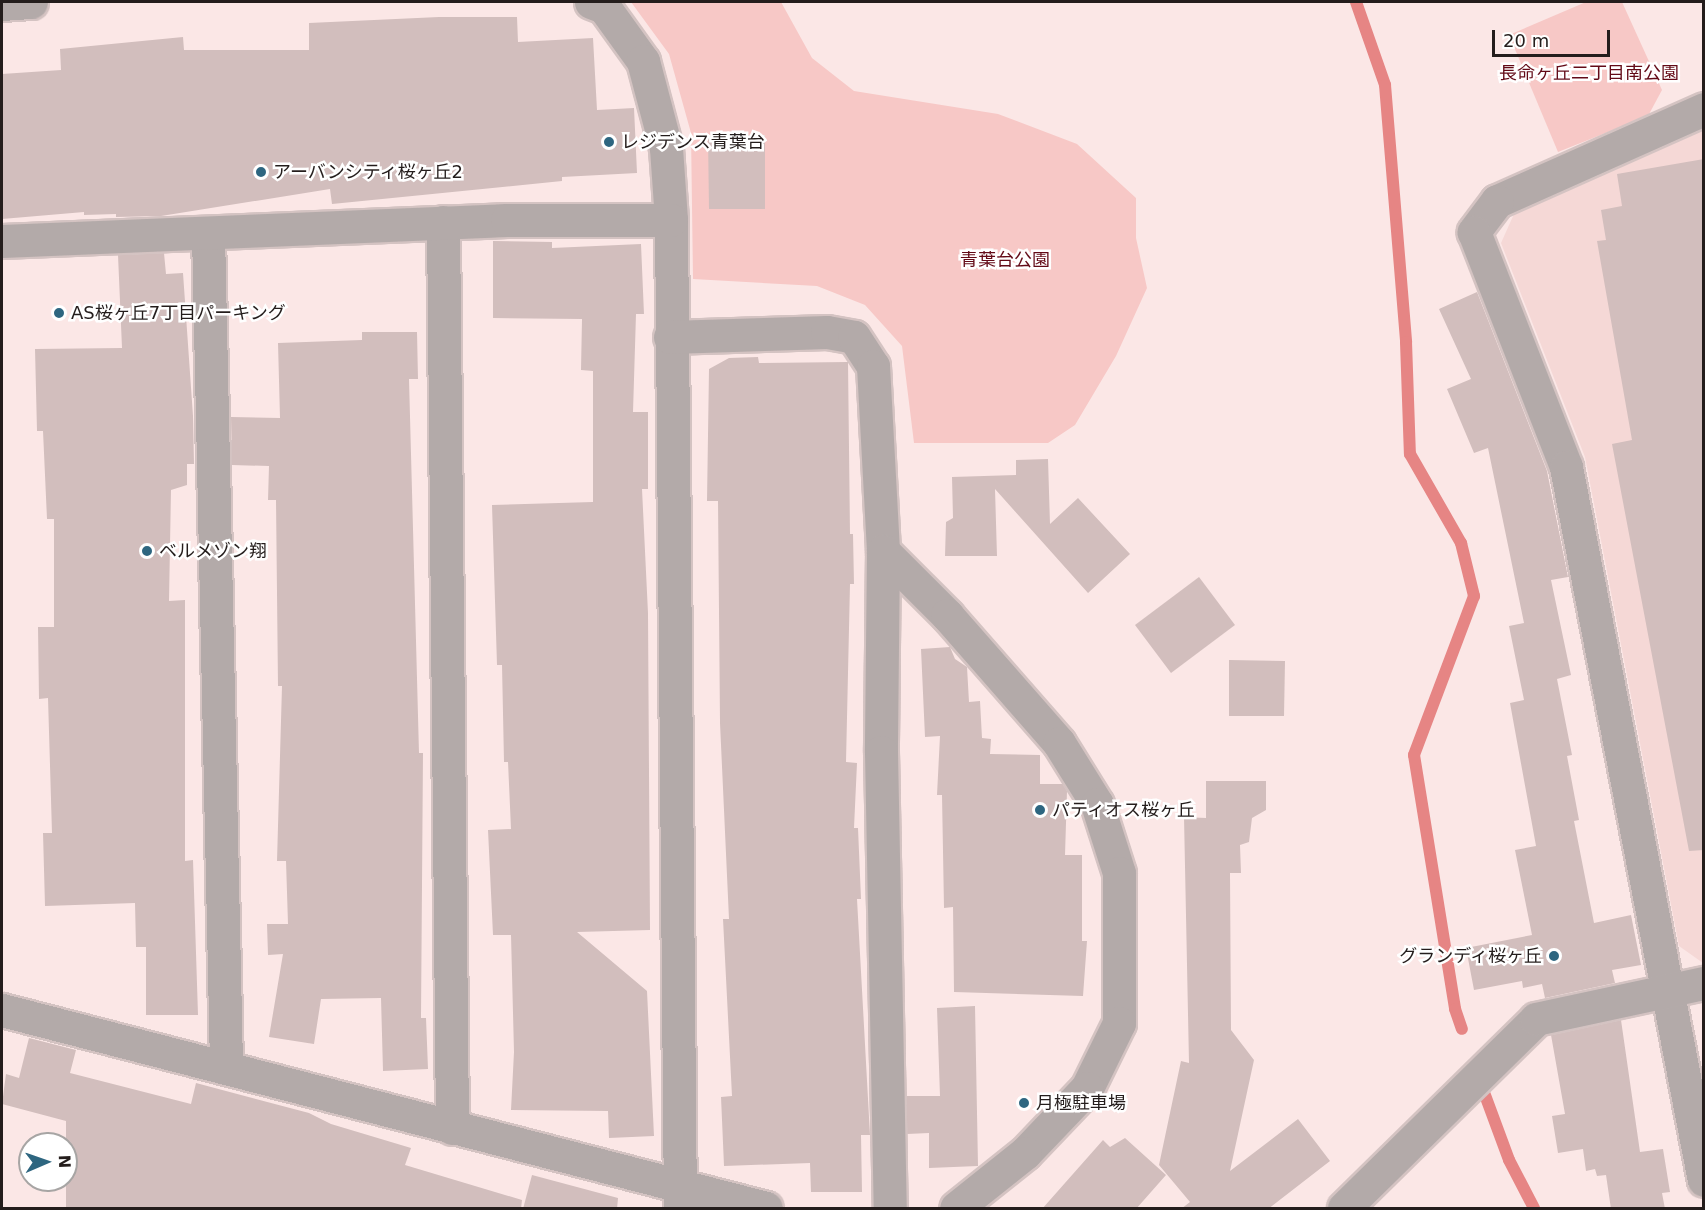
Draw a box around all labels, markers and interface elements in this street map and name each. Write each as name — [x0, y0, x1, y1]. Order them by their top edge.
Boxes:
scale bar — [1495, 18, 1614, 56]
text: 20 m — [1503, 30, 1549, 51]
park label: 長命ヶ丘二丁目南公園 — [1499, 62, 1679, 84]
place label: レジデンス青葉台 — [621, 131, 765, 153]
marker: レジデンス青葉台 — [602, 135, 616, 149]
place label: アーバンシティ桜ヶ丘2 — [273, 161, 463, 183]
marker: アーバンシティ桜ヶ丘2 — [254, 165, 268, 179]
park label: 青葉台公園 — [960, 249, 1050, 271]
place label: AS桜ヶ丘7丁目パーキング — [71, 302, 286, 324]
marker: AS桜ヶ丘7丁目パーキング — [52, 306, 66, 320]
place label: ベルメゾン翔 — [159, 540, 267, 562]
marker: ベルメゾン翔 — [140, 544, 154, 558]
place label: パティオス桜ヶ丘 — [1052, 799, 1196, 821]
marker: パティオス桜ヶ丘 — [1033, 803, 1047, 817]
place label: グランディ桜ヶ丘 — [1398, 945, 1542, 967]
marker: グランディ桜ヶ丘 — [1547, 949, 1561, 963]
place label: 月極駐車場 — [1036, 1092, 1126, 1114]
marker: 月極駐車場 — [1017, 1096, 1031, 1110]
north arrow — [18, 1132, 78, 1192]
text: N — [55, 1154, 74, 1168]

